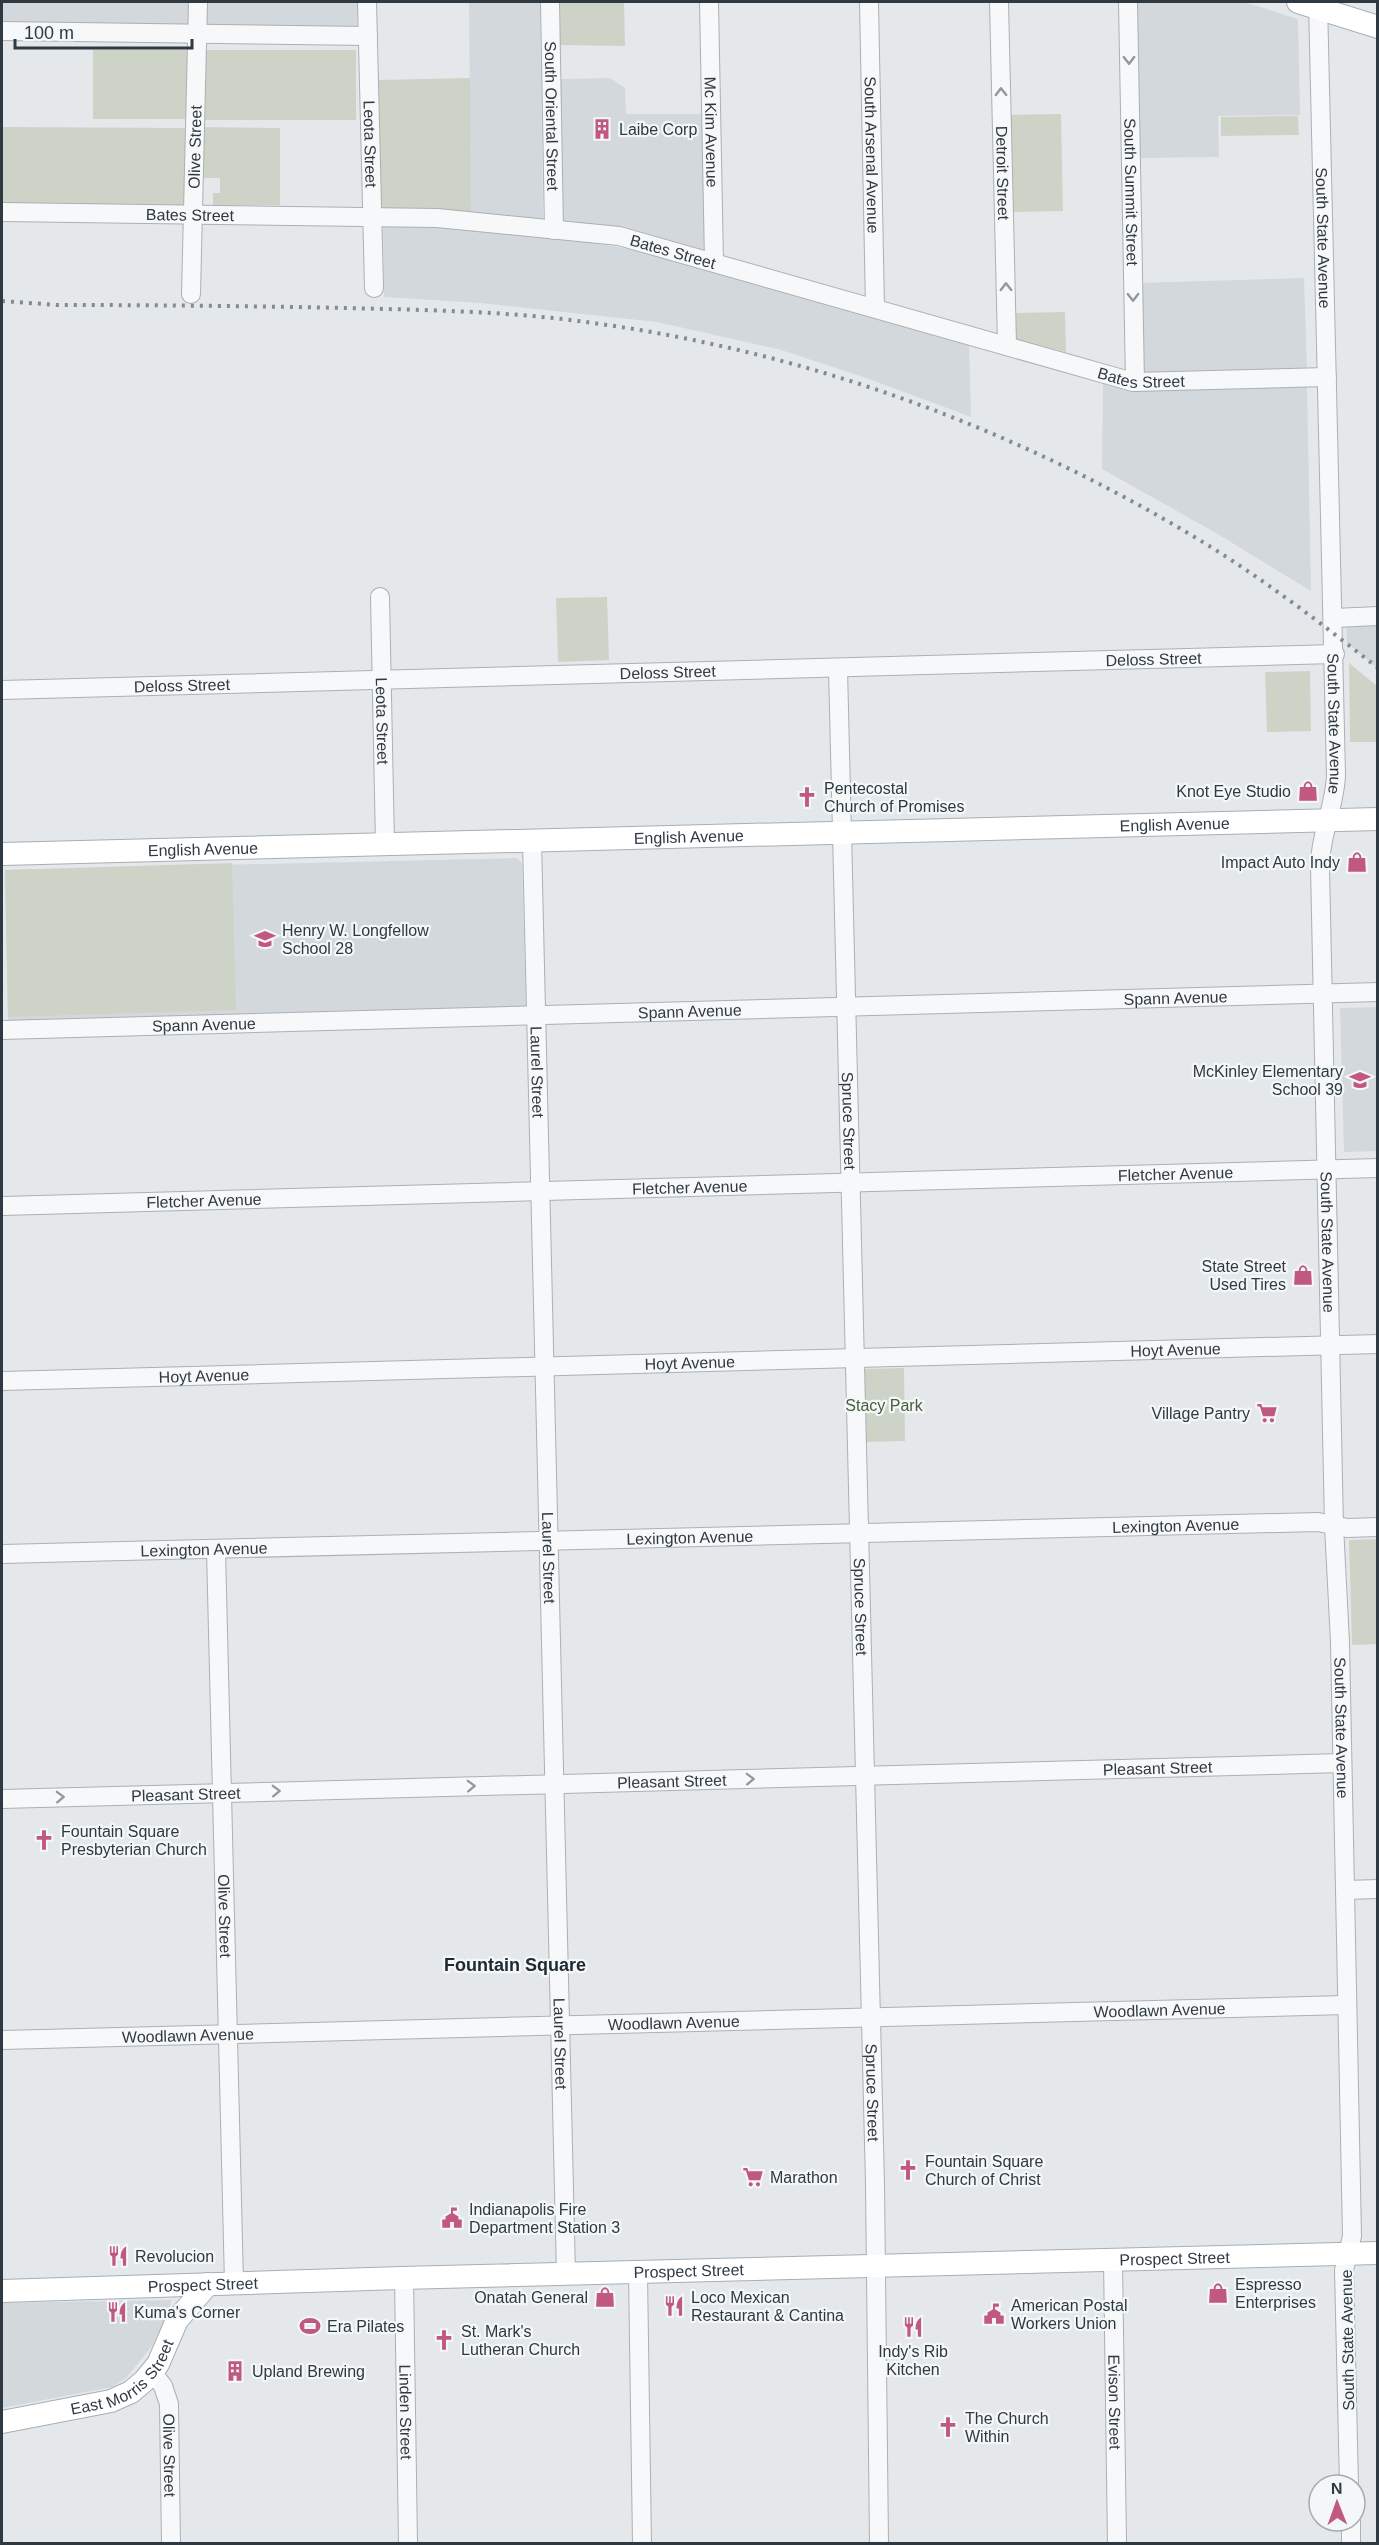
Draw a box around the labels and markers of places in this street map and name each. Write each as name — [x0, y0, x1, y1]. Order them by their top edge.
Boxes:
building icon: Laibe Corp — [590, 117, 614, 141]
place label: Laibe Corp — [619, 121, 697, 138]
shop icon: Knot Eye Studio — [1296, 779, 1320, 803]
place label: Pentecostal Church of Promises — [824, 780, 965, 815]
place label: Knot Eye Studio — [1176, 783, 1291, 800]
church icon: Pentecostal Church of Promises — [795, 785, 819, 809]
shop icon: Impact Auto Indy — [1345, 850, 1369, 874]
place label: Impact Auto Indy — [1221, 854, 1340, 871]
place label: Henry W. Longfellow School 28 — [282, 922, 429, 957]
school or university icon: Henry W. Longfellow School 28 — [253, 927, 277, 951]
place label: McKinley Elementary School 39 — [1193, 1063, 1343, 1098]
school or university icon: McKinley Elementary School 39 — [1348, 1068, 1372, 1092]
place label: State Street Used Tires — [1202, 1258, 1287, 1293]
shop icon: State Street Used Tires — [1291, 1263, 1315, 1287]
supermarket icon: Village Pantry — [1255, 1401, 1279, 1425]
place label: Village Pantry — [1152, 1405, 1250, 1422]
place label: Fountain Square Presbyterian Church — [61, 1823, 207, 1858]
church icon: Fountain Square Presbyterian Church — [32, 1828, 56, 1852]
place label: Fountain Square Church of Christ — [925, 2153, 1043, 2188]
church icon: Fountain Square Church of Christ — [896, 2158, 920, 2182]
supermarket icon: Marathon — [741, 2165, 765, 2189]
place label: Marathon — [770, 2169, 838, 2186]
place label: Indianapolis Fire Department Station 3 — [469, 2201, 620, 2236]
public building icon: Indianapolis Fire Department Station 3 — [440, 2206, 464, 2230]
restaurant icon: Revolucion — [106, 2244, 130, 2268]
place label: Revolucion — [135, 2248, 214, 2265]
place label: Espresso Enterprises — [1235, 2276, 1316, 2311]
shop icon: Espresso Enterprises — [1206, 2281, 1230, 2305]
shop icon: Onatah General — [593, 2285, 617, 2309]
place label: Onatah General — [474, 2289, 588, 2306]
place label: Loco Mexican Restaurant & Cantina — [691, 2289, 844, 2324]
restaurant icon: Loco Mexican Restaurant & Cantina — [662, 2294, 686, 2318]
place label: American Postal Workers Union — [1011, 2297, 1128, 2332]
restaurant icon: Kuma's Corner — [105, 2300, 129, 2324]
public building icon: American Postal Workers Union — [982, 2302, 1006, 2326]
place label: Kuma's Corner — [134, 2304, 241, 2321]
sports icon: Era Pilates — [298, 2314, 322, 2338]
restaurant icon: Indy's Rib Kitchen — [901, 2315, 925, 2339]
place label: Era Pilates — [327, 2318, 404, 2335]
place label: St. Mark's Lutheran Church — [461, 2323, 580, 2358]
church icon: St. Mark's Lutheran Church — [432, 2328, 456, 2352]
place label: Indy's Rib Kitchen — [878, 2343, 948, 2378]
building icon: Upland Brewing — [223, 2359, 247, 2383]
place label: Upland Brewing — [252, 2363, 365, 2380]
place label: The Church Within — [965, 2410, 1049, 2445]
church icon: The Church Within — [936, 2415, 960, 2439]

